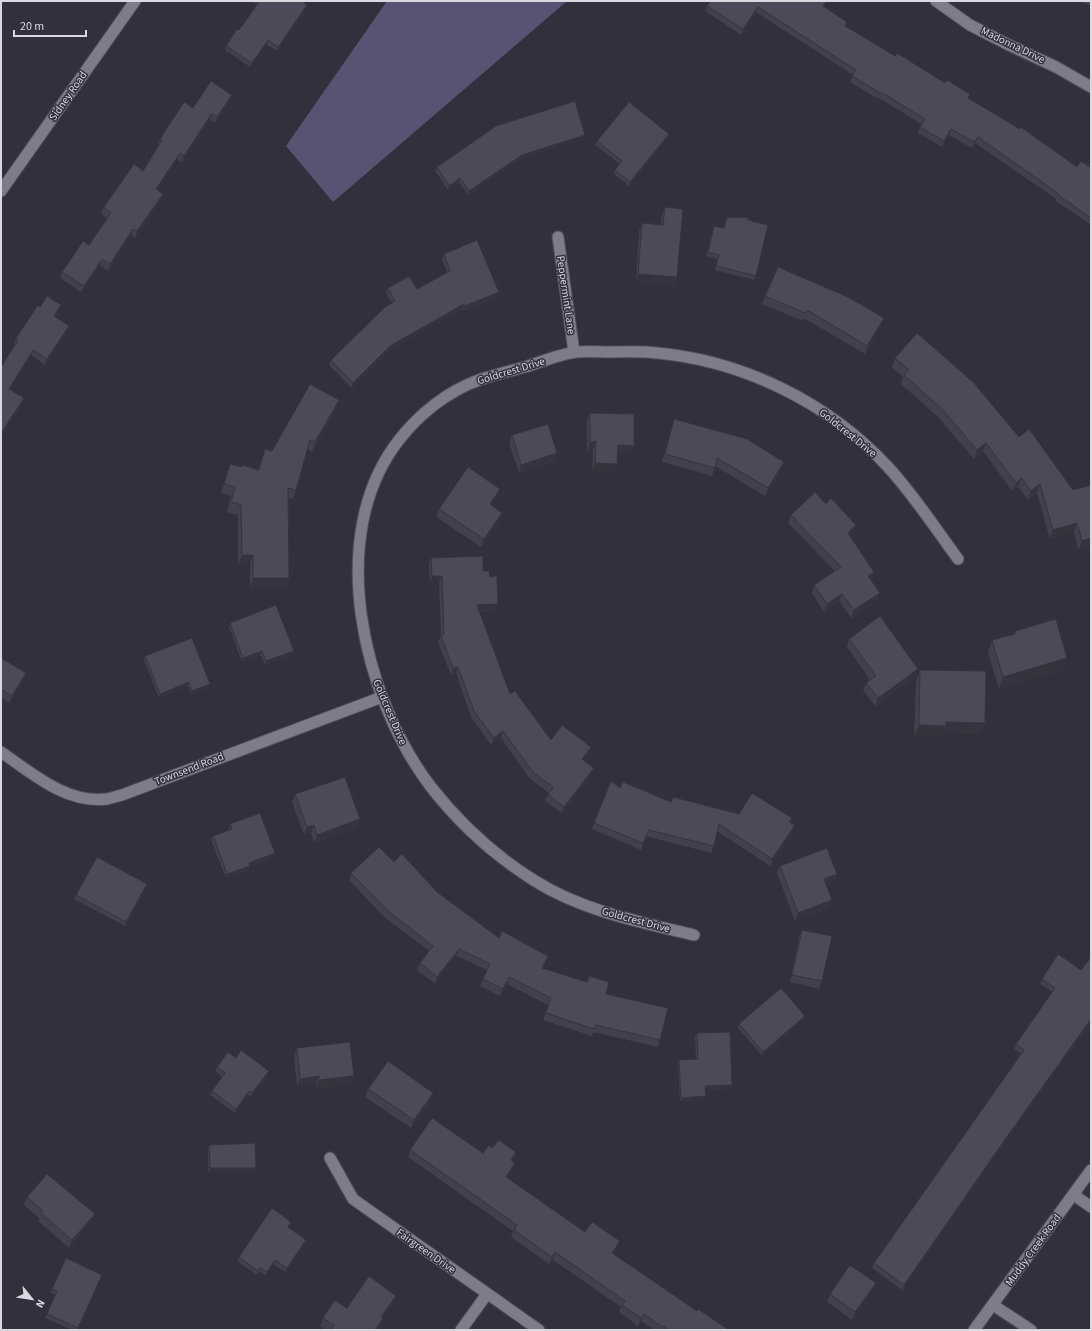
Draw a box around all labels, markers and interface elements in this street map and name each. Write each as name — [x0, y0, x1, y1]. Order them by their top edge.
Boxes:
scale bar — [14, 12, 86, 38]
text: 20 m — [20, 18, 44, 35]
street label: Madonna Drive — [979, 23, 1048, 67]
street label: Sidney Road — [45, 68, 91, 124]
street label: Peppermint Lane — [553, 255, 579, 336]
street label: Goldcrest Drive — [475, 353, 547, 388]
street label: Goldcrest Drive — [816, 405, 880, 461]
street label: Goldcrest Drive — [369, 677, 411, 748]
street label: Townsend Road — [152, 749, 226, 789]
street label: Goldcrest Drive — [600, 904, 672, 936]
street label: Muddy Creek Road — [1002, 1211, 1064, 1289]
street label: Fairgreen Drive — [393, 1225, 459, 1277]
north arrow — [12, 1279, 52, 1319]
text: N — [32, 1297, 49, 1311]

